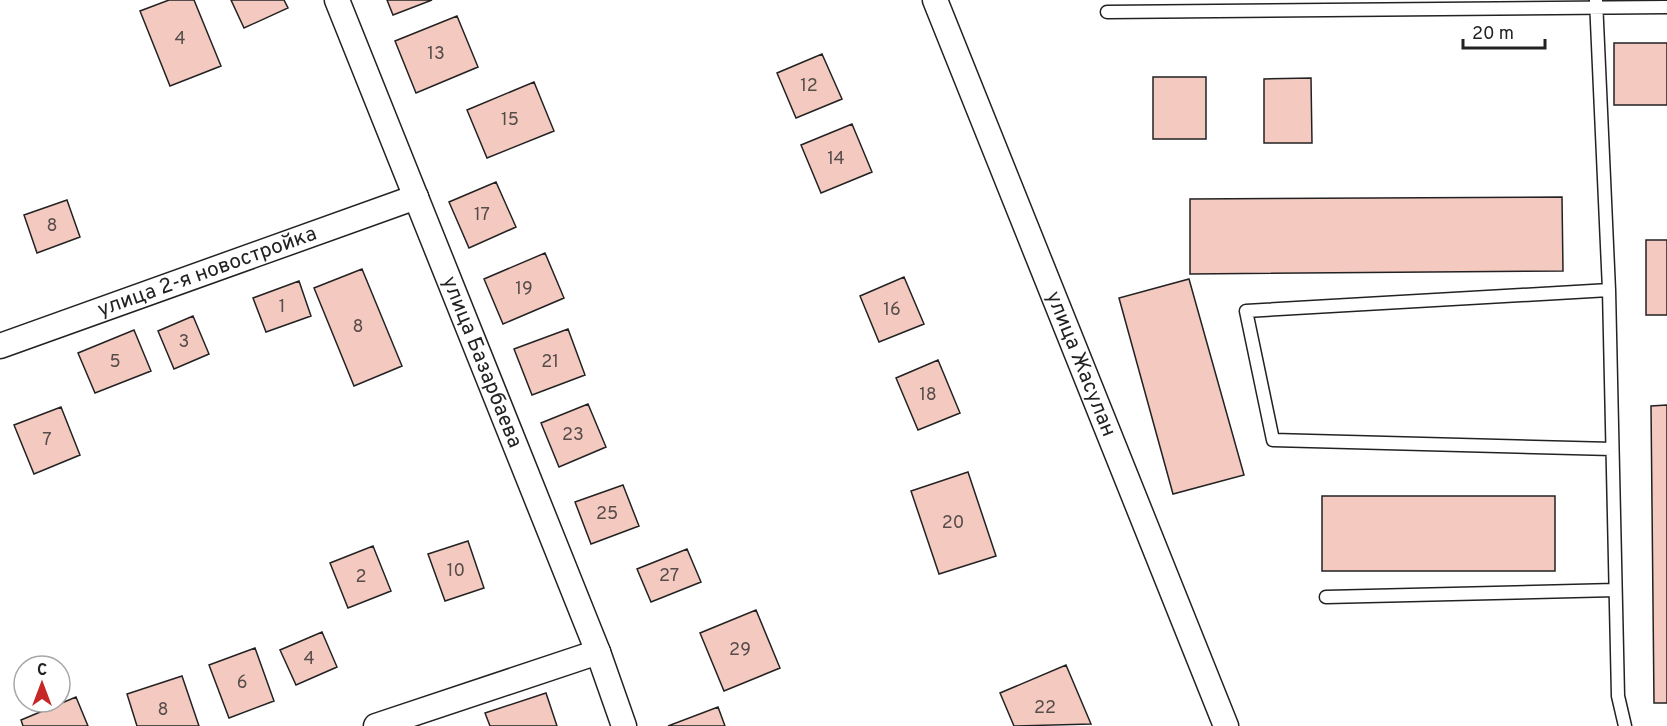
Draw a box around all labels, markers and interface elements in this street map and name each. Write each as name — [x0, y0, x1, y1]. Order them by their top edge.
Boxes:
scale bar — [1463, 12, 1546, 50]
text: 20 m — [1472, 23, 1514, 46]
house number: 4 — [174, 28, 186, 51]
house number: 13 — [427, 43, 445, 66]
house number: 12 — [800, 75, 818, 98]
house number: 15 — [501, 109, 519, 132]
house number: 14 — [827, 148, 845, 171]
house number: 17 — [474, 204, 490, 227]
house number: 8 — [47, 215, 58, 238]
street label: улица 2-я новостройка — [94, 220, 320, 323]
street label: улица Базарбаева — [436, 272, 528, 452]
house number: 19 — [515, 278, 533, 301]
street label: улица Жасулан — [1040, 287, 1122, 441]
house number: 1 — [279, 296, 285, 319]
house number: 16 — [883, 299, 901, 322]
house number: 8 — [353, 316, 364, 339]
house number: 3 — [179, 331, 189, 354]
house number: 5 — [109, 351, 121, 374]
house number: 21 — [541, 351, 559, 374]
house number: 18 — [919, 384, 937, 407]
house number: 23 — [562, 424, 584, 447]
house number: 7 — [42, 429, 52, 452]
house number: 25 — [596, 503, 618, 526]
house number: 20 — [942, 512, 964, 535]
house number: 10 — [447, 560, 465, 583]
house number: 27 — [659, 565, 679, 588]
house number: 2 — [355, 566, 367, 589]
house number: 29 — [729, 639, 751, 662]
house number: 4 — [303, 648, 315, 671]
north arrow — [12, 654, 72, 714]
text: С — [37, 661, 47, 681]
house number: 6 — [237, 672, 247, 695]
house number: 22 — [1034, 697, 1056, 720]
house number: 8 — [158, 699, 169, 722]

